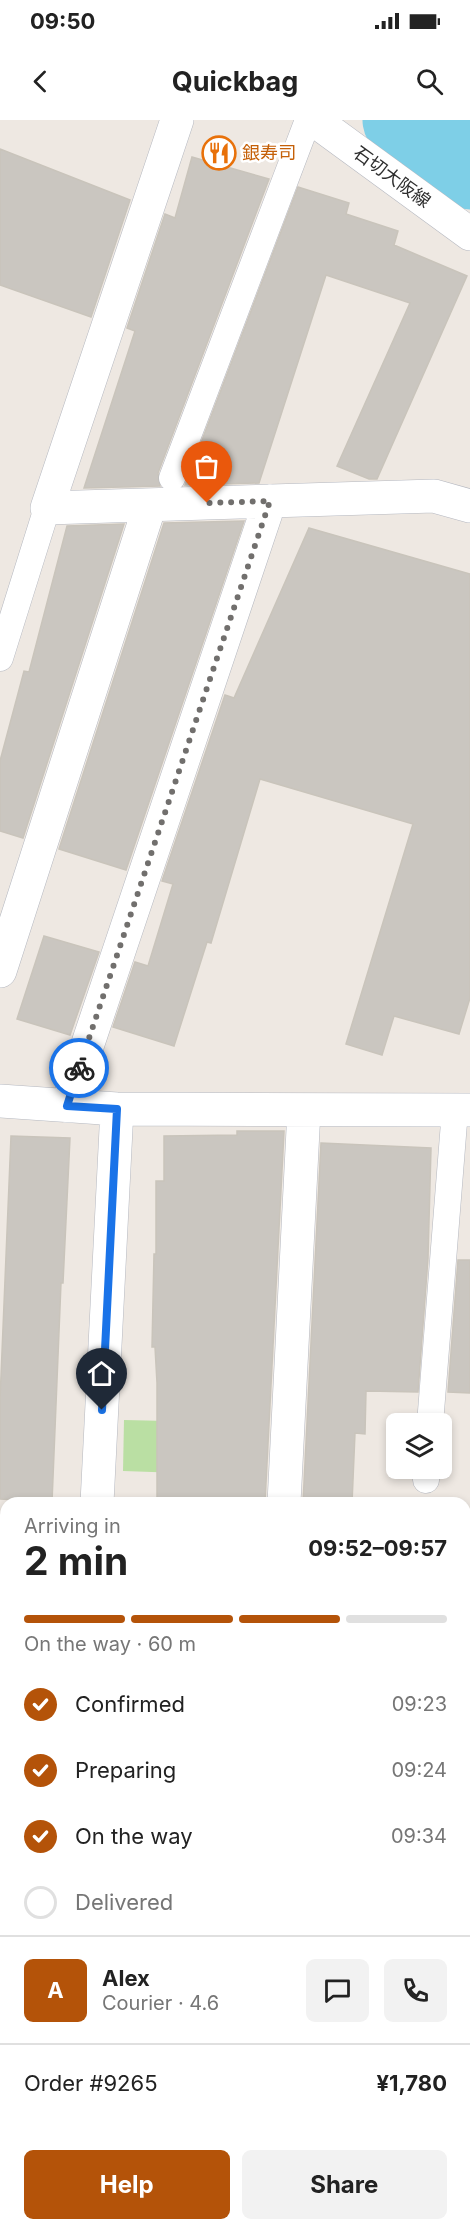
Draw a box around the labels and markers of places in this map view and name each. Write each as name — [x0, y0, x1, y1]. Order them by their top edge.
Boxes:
restaurant icon: 銀寿司 — [201, 135, 237, 171]
place label: 銀寿司 — [242, 142, 296, 163]
pin — [181, 441, 232, 503]
pin — [76, 1348, 127, 1410]

